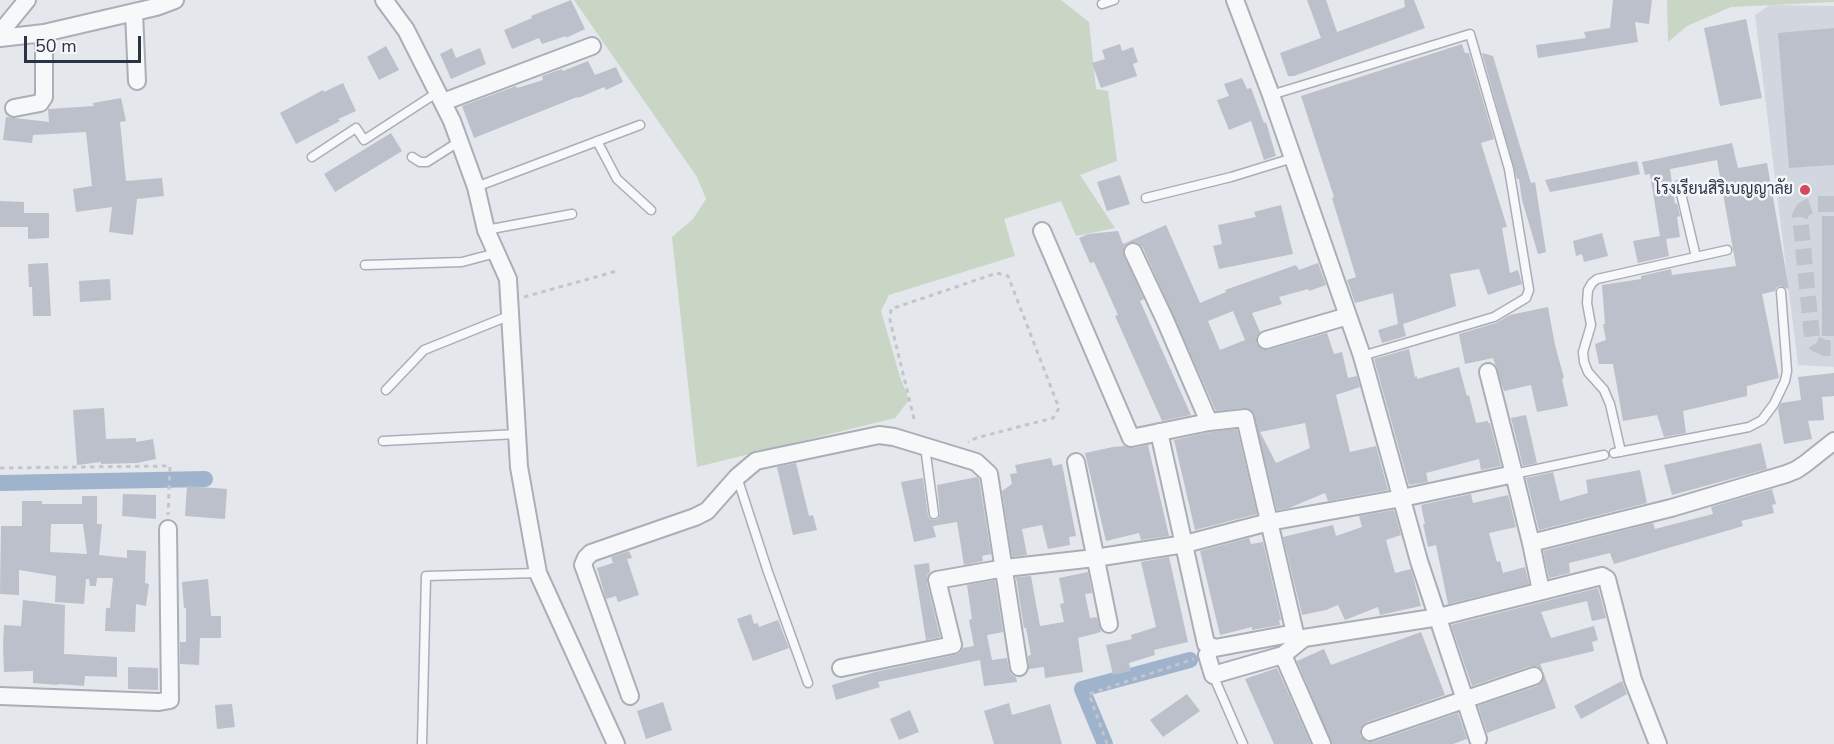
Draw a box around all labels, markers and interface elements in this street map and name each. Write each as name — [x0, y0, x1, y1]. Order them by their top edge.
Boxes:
scale bar — [27, 24, 144, 62]
text: 50 m — [35, 34, 77, 58]
place label: โรงเรียนสิริเบญญาลัย — [1655, 180, 1793, 200]
marker: โรงเรียนสิริเบญญาลัย — [1798, 183, 1812, 197]

